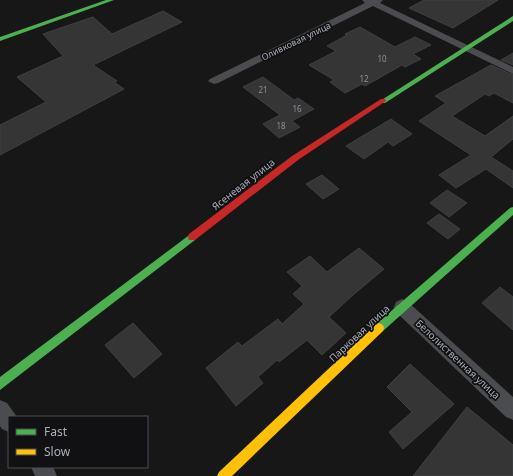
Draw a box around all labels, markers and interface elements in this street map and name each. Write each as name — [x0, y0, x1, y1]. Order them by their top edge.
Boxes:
street label: Оливковая улица — [259, 19, 333, 63]
house number: 10 — [377, 53, 387, 64]
house number: 12 — [359, 73, 369, 84]
house number: 21 — [258, 84, 268, 95]
house number: 16 — [292, 103, 302, 114]
house number: 18 — [276, 120, 286, 131]
street label: Ясеневая улица — [209, 155, 277, 213]
street label: Парковая улица — [326, 301, 392, 365]
street label: Белолиственная улица — [413, 316, 503, 402]
legend — [8, 416, 148, 468]
text: Fast — [44, 423, 68, 440]
text: Slow — [44, 443, 71, 460]

